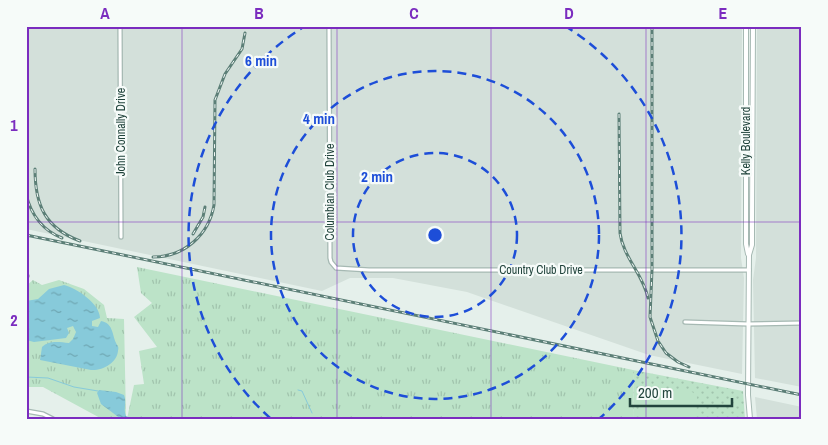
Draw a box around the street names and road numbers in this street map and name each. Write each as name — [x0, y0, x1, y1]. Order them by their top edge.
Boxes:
street label: John Connally Drive — [113, 88, 129, 176]
street label: Kelly Boulevard — [738, 107, 754, 175]
street label: Columbian Club Drive — [322, 144, 338, 240]
street label: Country Club Drive — [499, 262, 583, 278]

